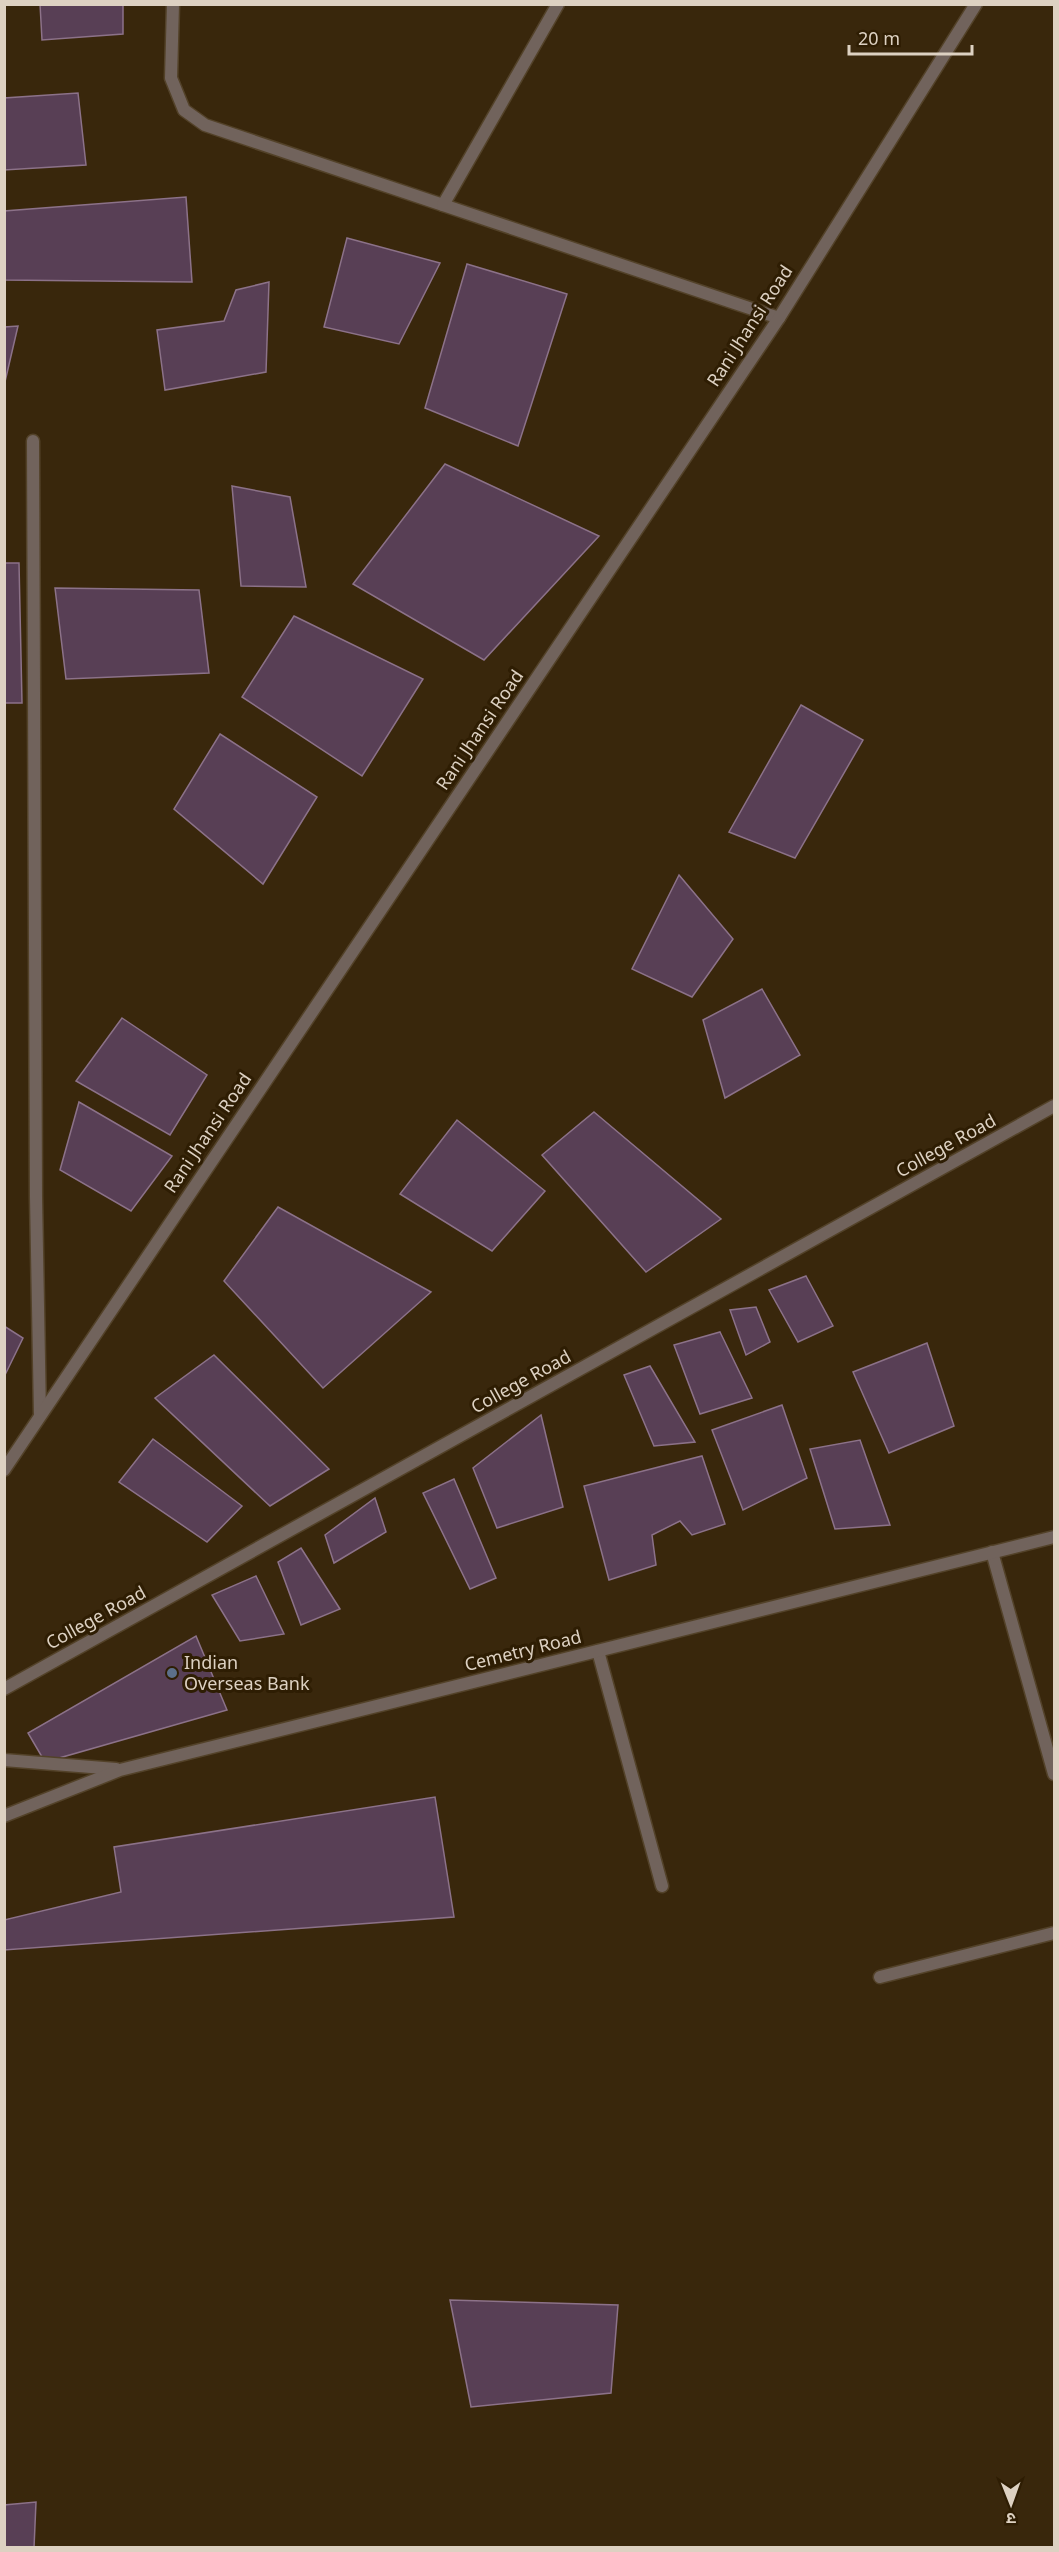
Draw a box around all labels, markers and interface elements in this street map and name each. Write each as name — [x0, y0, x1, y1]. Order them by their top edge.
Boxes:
scale bar — [849, 18, 972, 56]
text: 20 m — [858, 26, 900, 50]
street label: Rani Jhansi Road — [701, 260, 797, 391]
street label: Rani Jhansi Road — [430, 665, 528, 794]
street label: Rani Jhansi Road — [158, 1068, 256, 1197]
street label: College Road — [891, 1108, 1000, 1182]
street label: College Road — [466, 1344, 575, 1418]
street label: College Road — [41, 1580, 150, 1654]
street label: Cemetry Road — [462, 1624, 584, 1676]
place label: Indian Overseas Bank — [184, 1650, 310, 1695]
marker: Indian Overseas Bank — [165, 1666, 179, 1680]
north arrow — [981, 2474, 1041, 2534]
text: उ — [1006, 2508, 1016, 2530]

